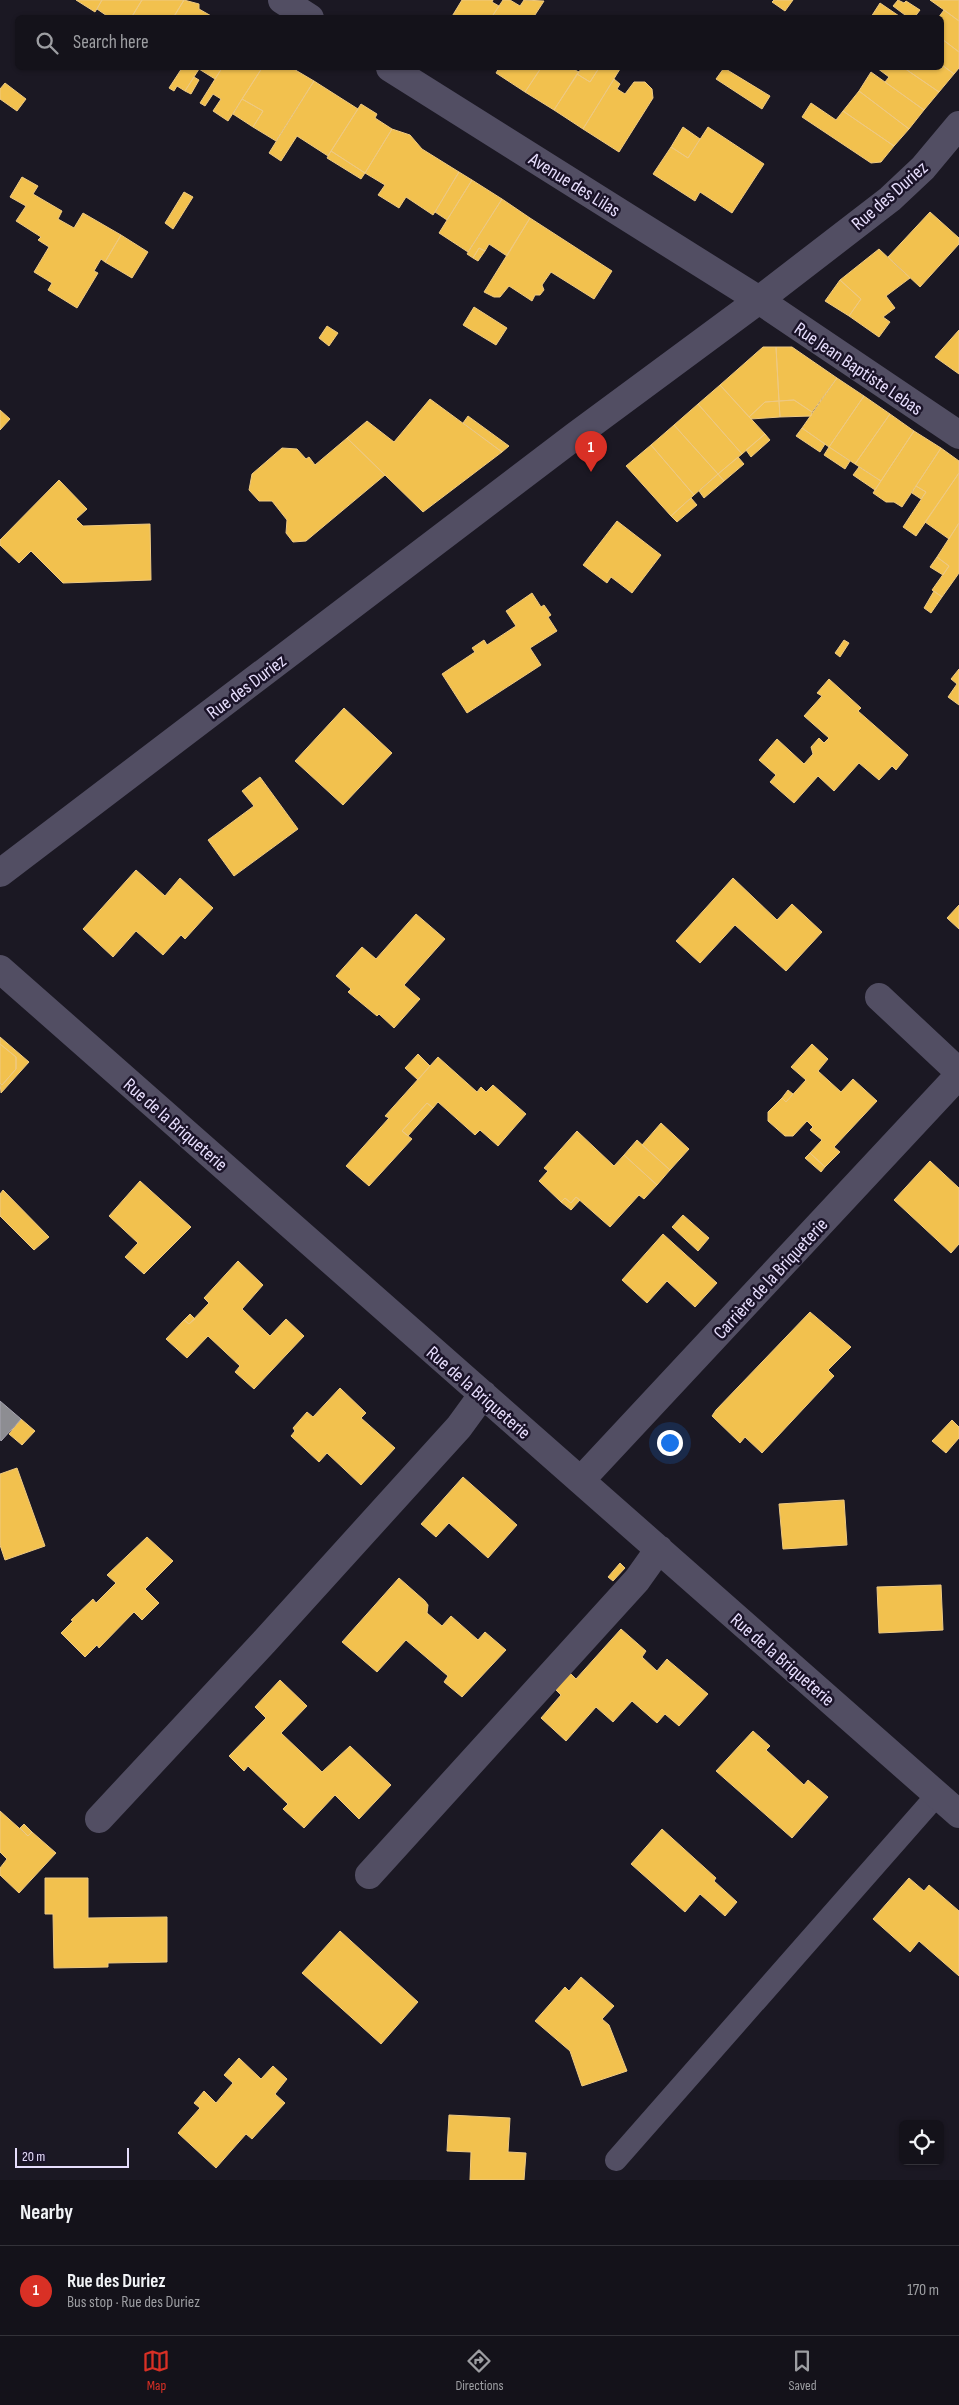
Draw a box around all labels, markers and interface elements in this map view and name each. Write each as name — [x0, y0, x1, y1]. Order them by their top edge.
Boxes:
search box — [15, 15, 944, 70]
icon: search — [33, 29, 61, 57]
text: Search here — [73, 31, 149, 54]
street label: Avenue des Lilas — [524, 148, 624, 222]
street label: Rue des Duriez — [847, 157, 933, 235]
street label: Rue Jean Baptiste Lebas — [790, 318, 927, 421]
pin: 1 — [575, 431, 607, 472]
street label: Rue des Duriez — [203, 650, 291, 725]
street label: Rue de la Briqueterie — [118, 1074, 232, 1177]
street label: Carrière de la Briqueterie — [709, 1214, 833, 1344]
street label: Rue de la Briqueterie — [421, 1342, 535, 1445]
your location — [657, 1430, 683, 1456]
street label: Rue de la Briqueterie — [725, 1609, 839, 1712]
map controls — [899, 2120, 944, 2165]
button: locate — [899, 2120, 944, 2165]
scale bar — [15, 2145, 129, 2168]
text: 20 m — [22, 2148, 45, 2165]
text: Nearby — [20, 2200, 73, 2225]
text: Rue des Duriez — [67, 2270, 166, 2293]
text: 1 — [33, 2281, 39, 2300]
text: 170 m — [907, 2281, 939, 2300]
text: Bus stop · Rue des Duriez — [67, 2293, 200, 2312]
tab: Map — [142, 2347, 170, 2394]
tab: Directions — [455, 2347, 504, 2394]
tab: Saved — [788, 2347, 817, 2394]

